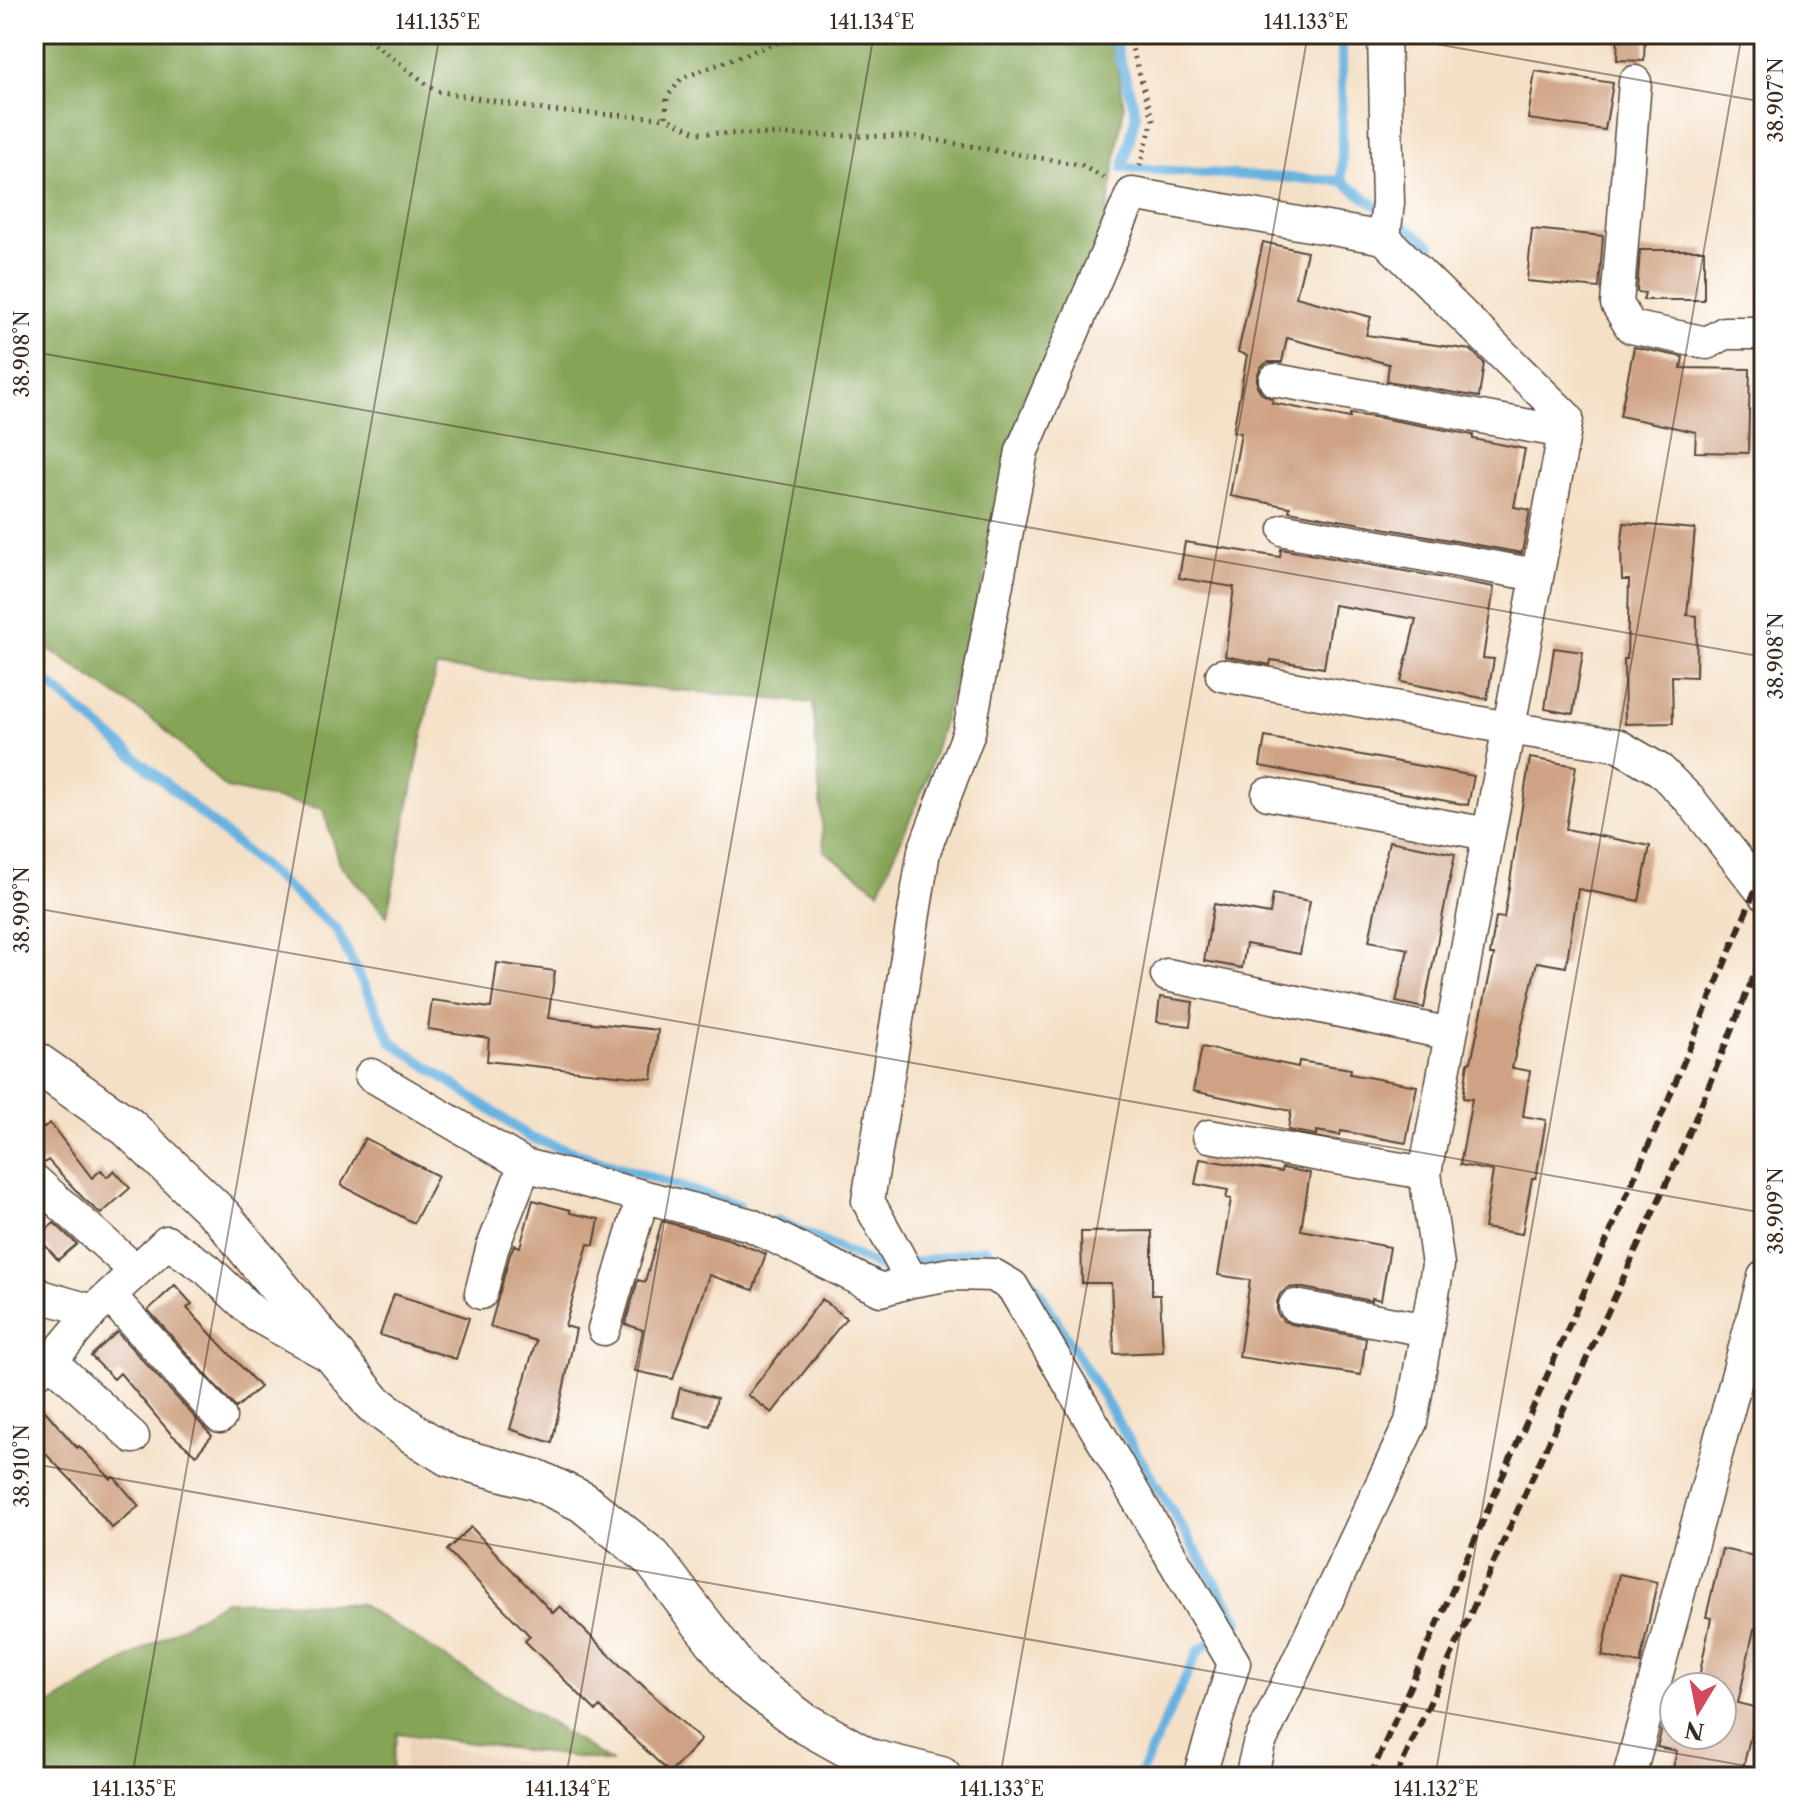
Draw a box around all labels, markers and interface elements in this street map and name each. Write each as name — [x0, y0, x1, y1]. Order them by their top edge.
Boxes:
text: 141.135°E — [396, 10, 480, 34]
text: 141.134°E — [830, 10, 914, 34]
text: 141.133°E — [1264, 10, 1348, 34]
text: 38.907°N — [1764, 58, 1788, 142]
text: 38.908°N — [10, 311, 34, 397]
text: 38.908°N — [1764, 613, 1788, 699]
text: 38.909°N — [10, 867, 34, 953]
text: 38.909°N — [1764, 1168, 1788, 1254]
text: 38.910°N — [10, 1424, 34, 1508]
north arrow — [1658, 1671, 1738, 1751]
text: N — [1683, 1715, 1706, 1745]
text: 141.135°E — [92, 1777, 176, 1801]
text: 141.134°E — [526, 1777, 610, 1801]
text: 141.133°E — [960, 1777, 1044, 1801]
text: 141.132°E — [1394, 1777, 1479, 1801]

